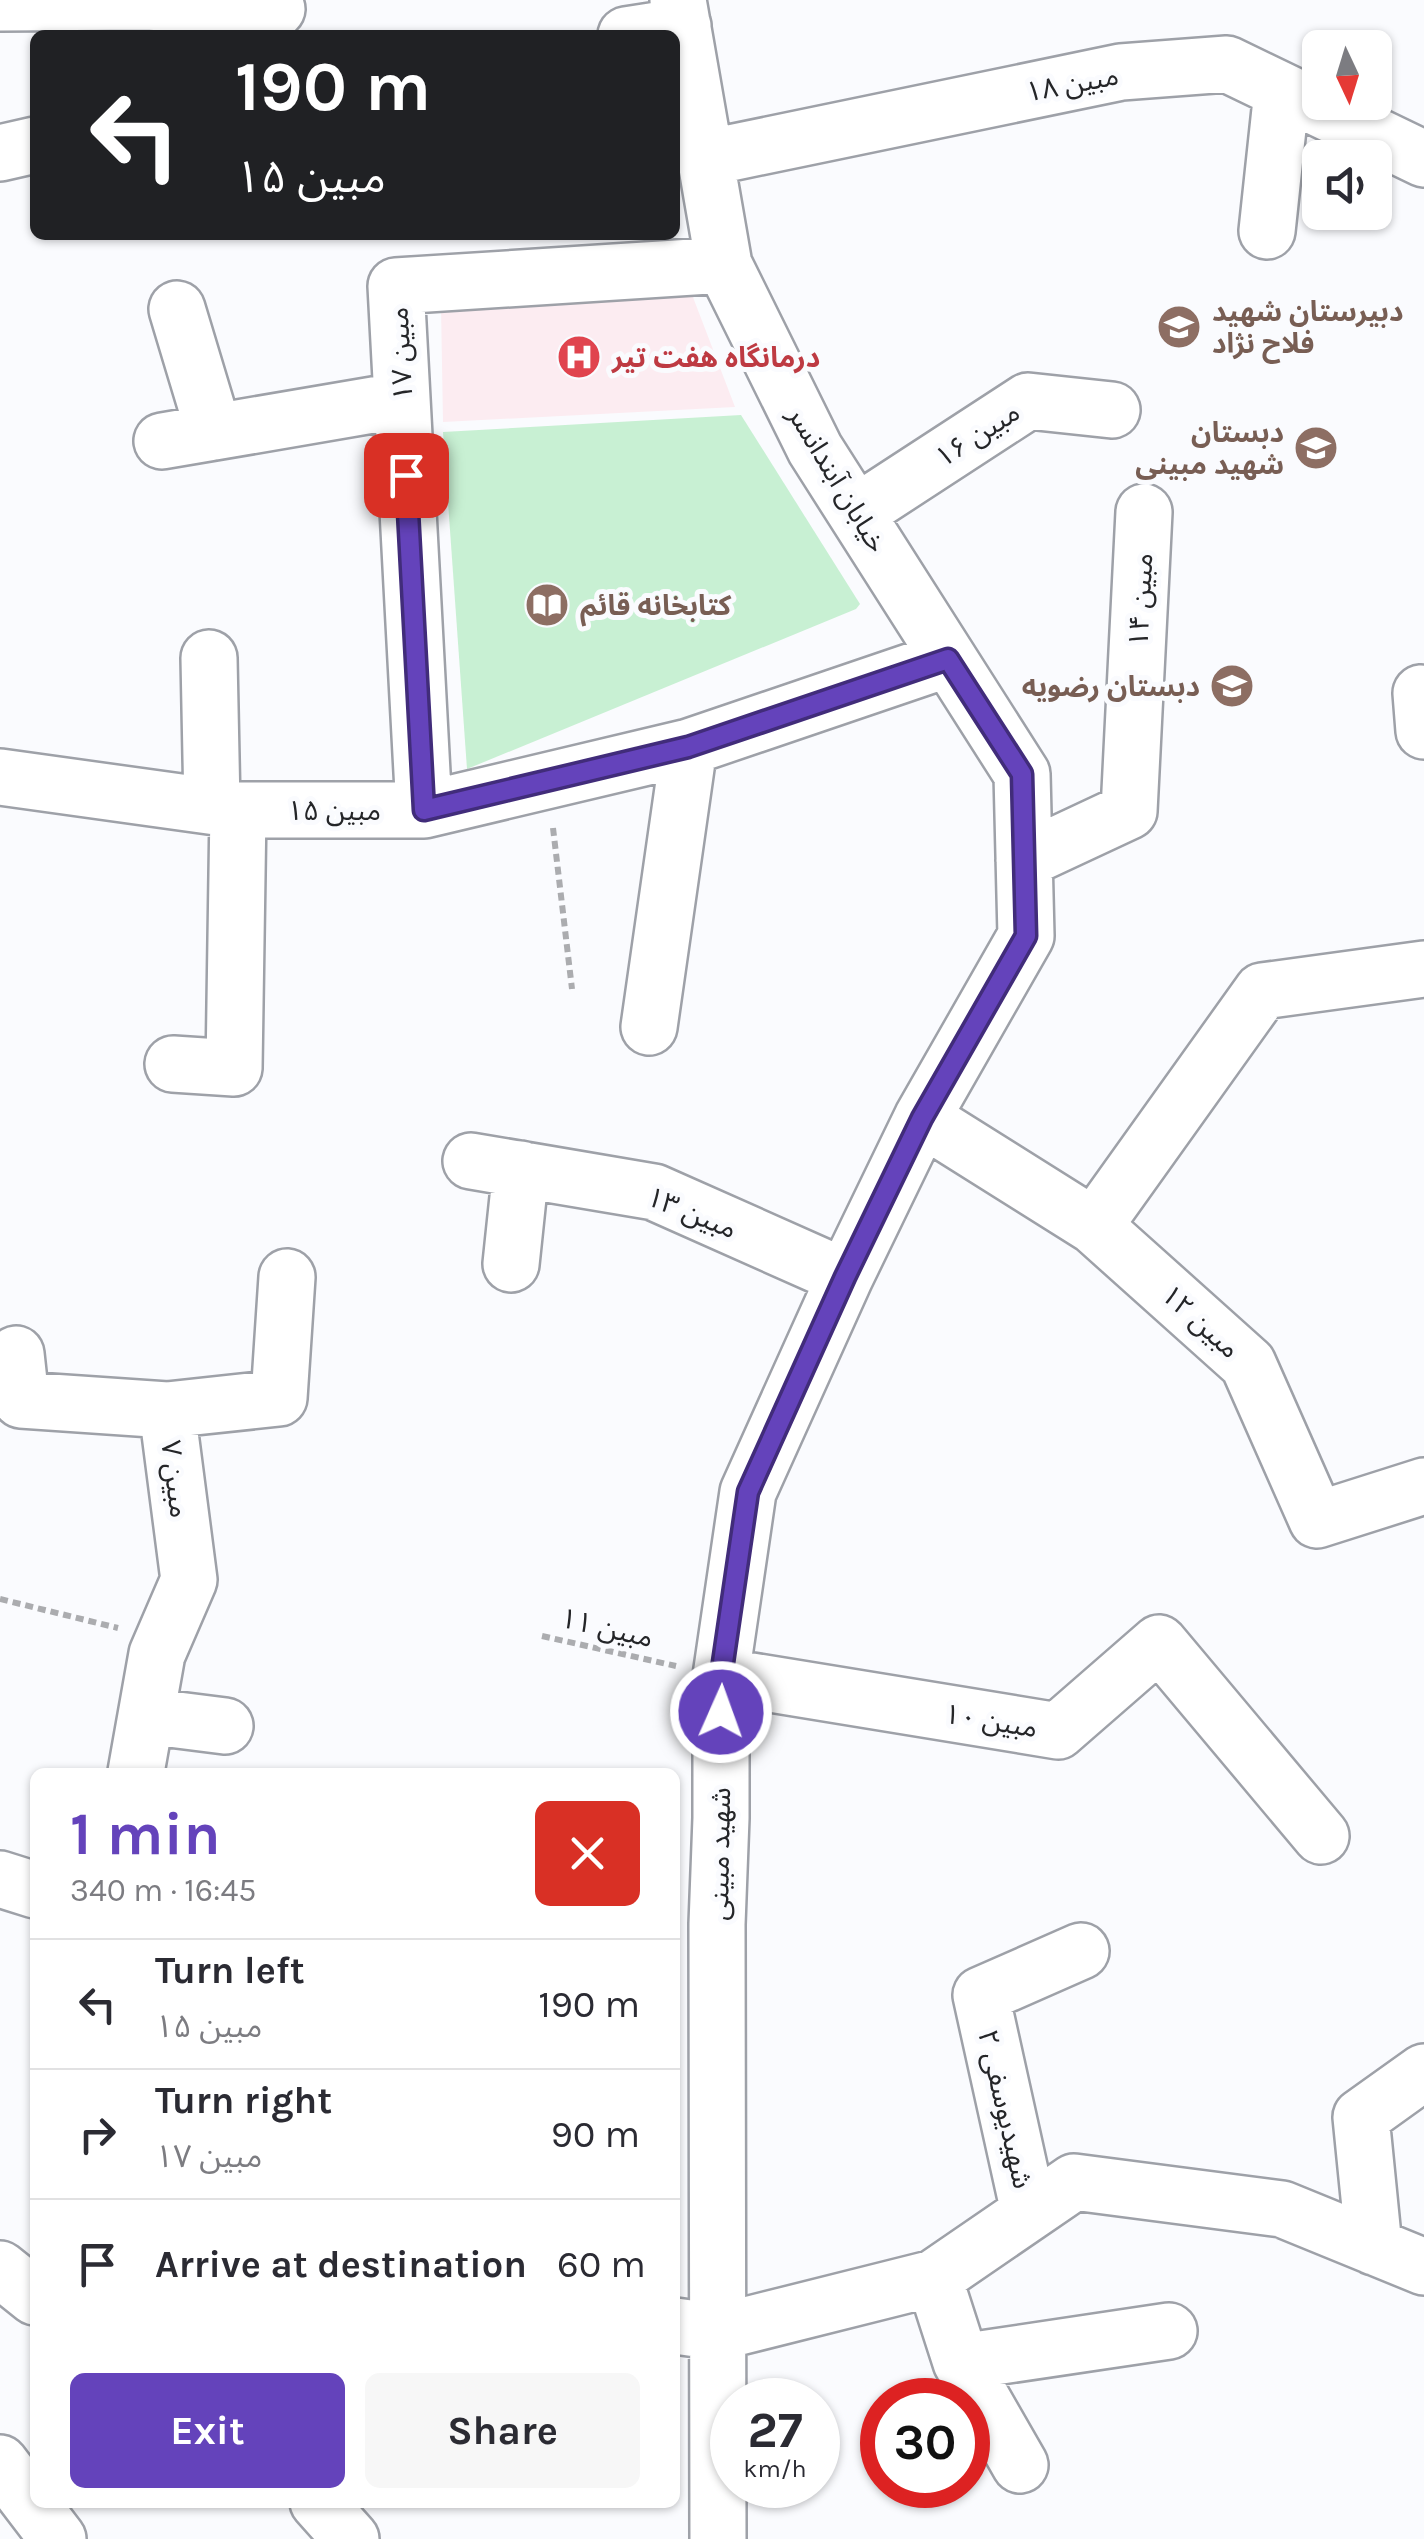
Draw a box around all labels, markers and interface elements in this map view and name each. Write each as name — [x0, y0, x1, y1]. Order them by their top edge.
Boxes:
north arrow — [1302, 30, 1392, 120]
map controls — [1302, 30, 1392, 230]
text: 190 m — [235, 46, 431, 128]
street label: مبین ۱۸ — [1023, 58, 1121, 109]
icon: left — [70, 70, 200, 200]
button: sound — [1302, 140, 1392, 230]
text: مبین ۱۵ — [235, 151, 386, 203]
place label: دبیرستان شهید فلاح نژاد — [1212, 295, 1403, 364]
school or university icon: دبیرستان شهید فلاح نژاد — [1156, 304, 1202, 350]
street label: مبین ۱۷ — [382, 306, 419, 402]
hospital icon: درمانگاه هفت تیر — [556, 334, 602, 380]
place label: درمانگاه هفت تیر — [611, 341, 820, 374]
street label: مبین ۱۶ — [929, 395, 1026, 474]
street label: خیابان آبندانسر — [781, 399, 894, 558]
place label: دبستان شهید مبینی — [1135, 416, 1284, 481]
school or university icon: دبستان شهید مبینی — [1293, 425, 1339, 471]
pin — [364, 433, 449, 518]
icon: arrive — [379, 448, 434, 503]
street label: مبین ۱۴ — [1122, 552, 1159, 648]
library icon: کتابخانه قائم — [524, 582, 570, 628]
place label: کتابخانه قائم — [580, 589, 731, 627]
school or university icon: دبستان رضویه — [1209, 663, 1255, 709]
place label: دبستان رضویه — [1022, 670, 1200, 703]
street label: مبین ۱۵ — [287, 794, 381, 827]
street label: مبین ۱۳ — [642, 1180, 742, 1245]
street label: مبین ۱۲ — [1155, 1278, 1247, 1365]
street label: مبین ۷ — [154, 1438, 197, 1520]
street label: مبین ۱۱ — [557, 1601, 656, 1654]
position arrow — [669, 1660, 773, 1764]
street label: مبین ۱۰ — [942, 1697, 1040, 1744]
street label: شهید مبینی — [702, 1787, 737, 1921]
text: 1 min — [70, 1799, 221, 1869]
button: close — [535, 1801, 640, 1906]
text: 340 m · 16:45 — [70, 1872, 256, 1909]
text: Turn left — [155, 1948, 305, 1993]
icon: left — [70, 1977, 125, 2032]
text: 190 m — [538, 1982, 640, 2027]
text: مبین ۱۵ — [155, 2008, 262, 2045]
street label: شهیدیوسفی ۲ — [971, 2026, 1040, 2192]
text: Turn right — [155, 2078, 332, 2123]
icon: right — [70, 2107, 125, 2162]
text: 90 m — [551, 2112, 640, 2157]
text: مبین ۱۷ — [155, 2138, 262, 2175]
icon: arrive — [70, 2237, 125, 2292]
text: Arrive at destination — [155, 2242, 527, 2287]
text: 60 m — [557, 2242, 646, 2287]
button: Exit — [70, 2373, 345, 2488]
button: Share — [365, 2373, 640, 2488]
speed limit sign: 30 — [860, 2378, 990, 2508]
text: 27 — [747, 2401, 803, 2460]
text: km/h — [743, 2454, 807, 2483]

